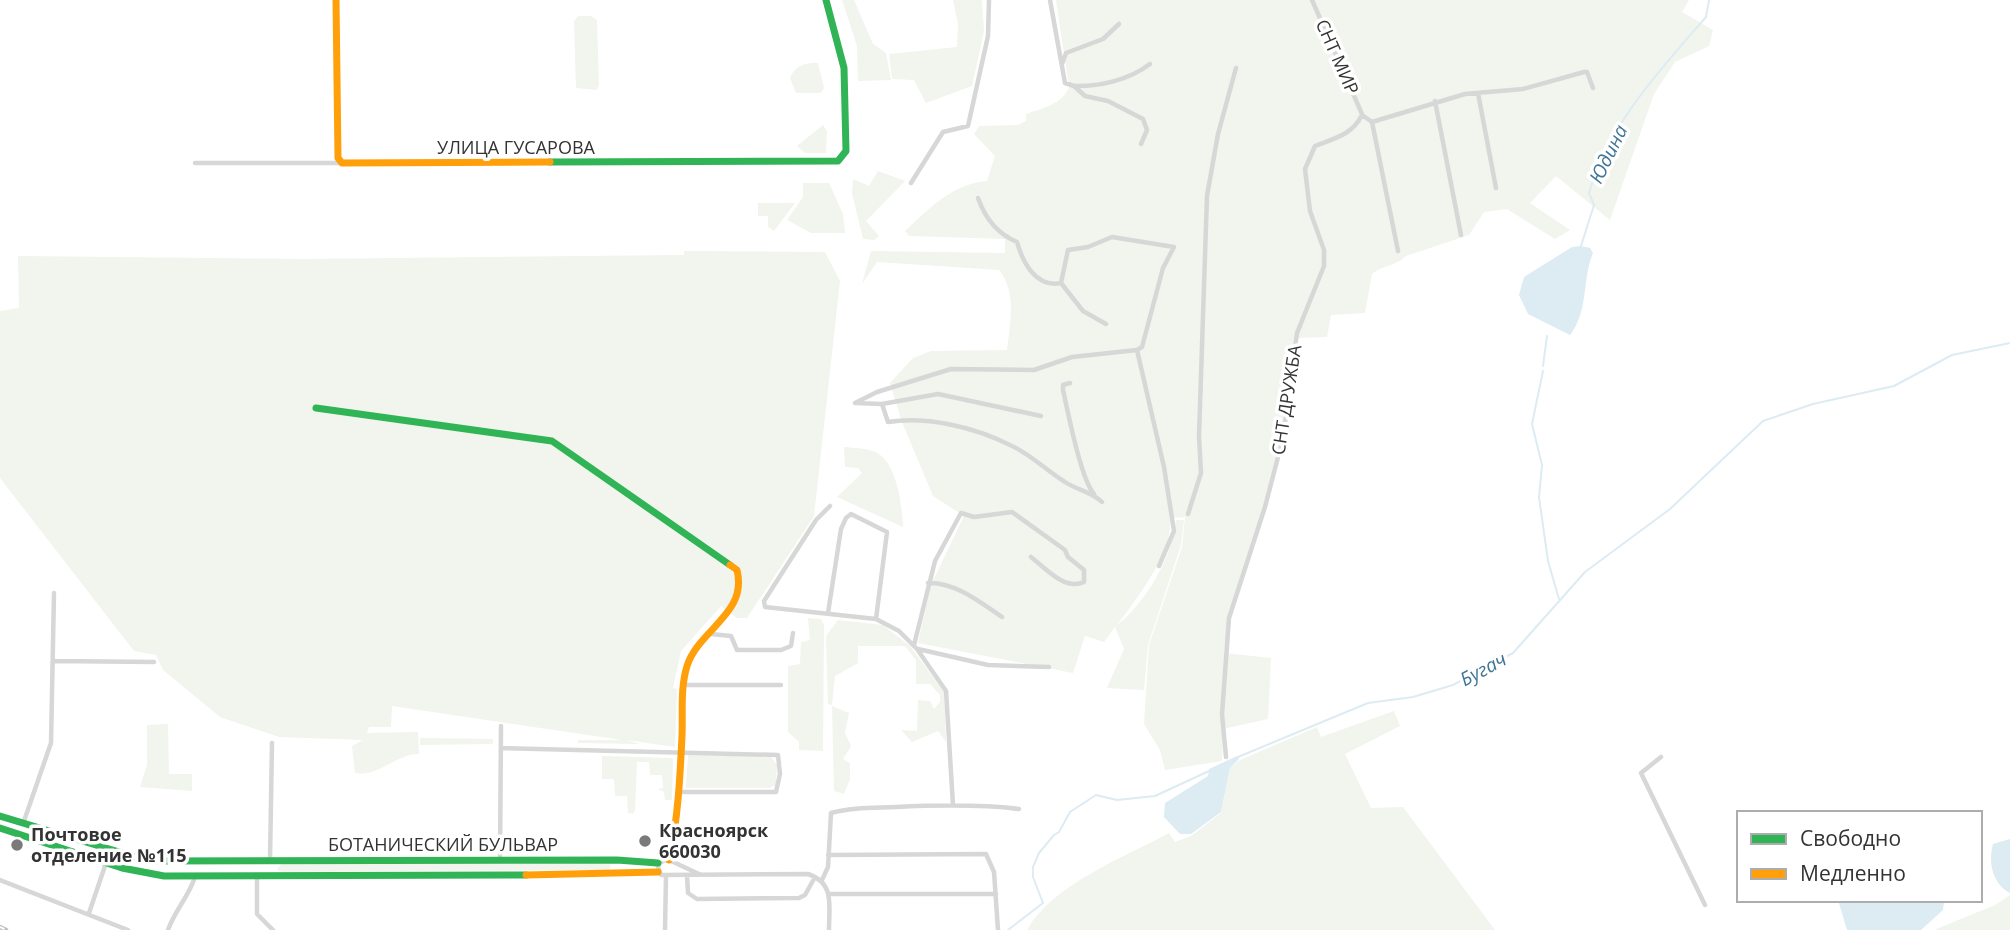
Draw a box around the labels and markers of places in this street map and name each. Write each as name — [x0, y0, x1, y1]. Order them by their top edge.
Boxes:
place label: Красноярск 660030 — [659, 818, 769, 863]
place label: Почтовое отделение №115 — [31, 822, 187, 867]
marker: Красноярск 660030 — [637, 833, 653, 849]
marker: Почтовое отделение №115 — [9, 837, 25, 853]

